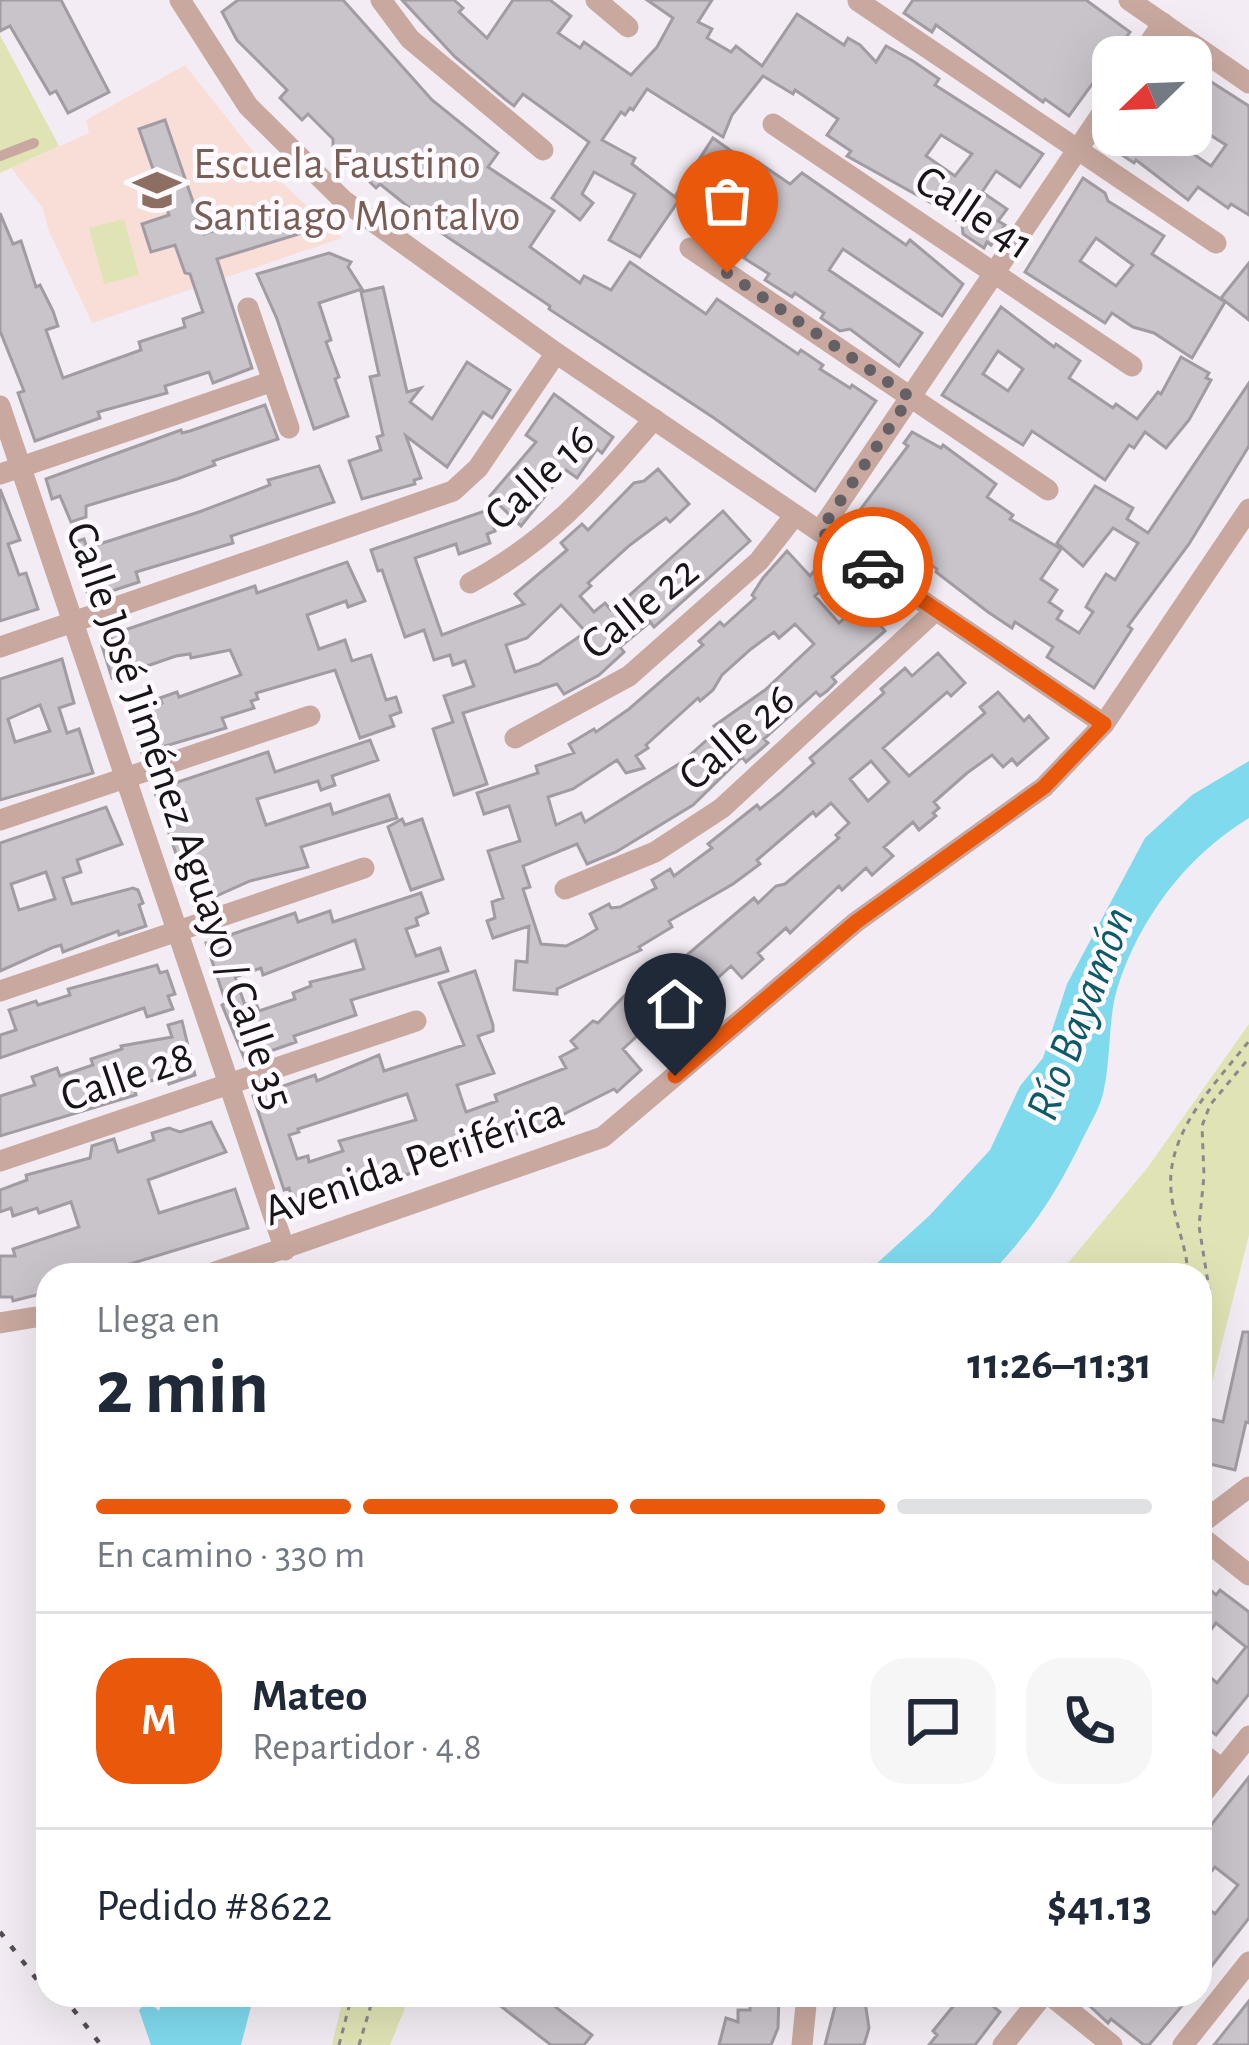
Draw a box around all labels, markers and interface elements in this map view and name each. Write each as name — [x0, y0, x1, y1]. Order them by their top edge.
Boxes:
north arrow — [1092, 36, 1212, 156]
map controls — [1092, 36, 1212, 156]
place label: Escuela Faustino Santiago Montalvo — [193, 142, 521, 239]
pin — [676, 150, 778, 273]
street label: Calle 41 — [907, 158, 1041, 268]
school or university icon: Escuela Faustino Santiago Montalvo — [132, 165, 182, 215]
icon: bag — [694, 168, 760, 234]
street label: Calle 16 — [477, 417, 603, 539]
courier — [813, 507, 933, 627]
street label: Calle José Jiménez Aguayo / Calle 35 — [57, 517, 301, 1115]
icon: car — [840, 534, 906, 600]
street label: Calle 22 — [573, 548, 707, 668]
street label: Calle 26 — [671, 676, 803, 800]
water label: Río Bayamón — [1019, 901, 1143, 1127]
pin — [624, 953, 726, 1076]
icon: home — [642, 971, 708, 1037]
street label: Calle 28 — [55, 1034, 199, 1120]
street label: Avenida Periférica — [258, 1090, 570, 1234]
text: Llega en — [96, 1301, 221, 1340]
text: 11:26–11:31 — [967, 1342, 1152, 1387]
text: 2 min — [96, 1350, 269, 1428]
text: En camino · 330 m — [96, 1536, 365, 1575]
button: chat — [870, 1658, 996, 1784]
button: phone — [1026, 1658, 1152, 1784]
text: Mateo — [252, 1674, 367, 1719]
text: M — [141, 1698, 177, 1743]
text: Repartidor · 4.8 — [252, 1728, 482, 1767]
text: Pedido #8622 — [96, 1884, 332, 1929]
text: $41.13 — [1047, 1884, 1152, 1929]

